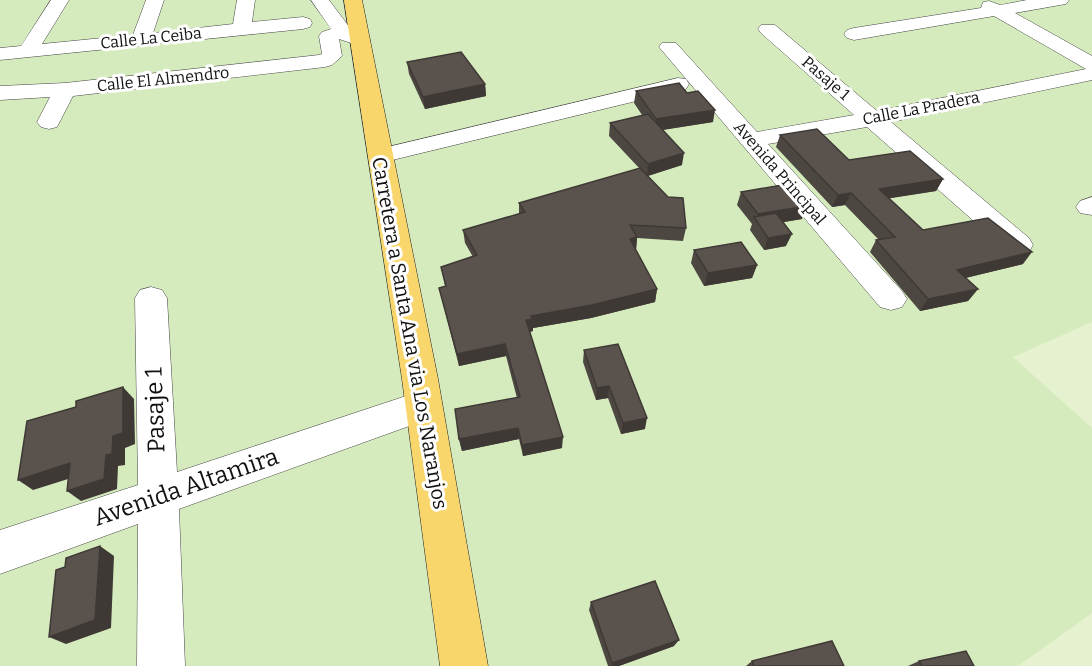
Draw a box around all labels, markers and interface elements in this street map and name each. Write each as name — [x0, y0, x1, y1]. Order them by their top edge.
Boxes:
street label: Calle La Ceiba — [99, 23, 203, 53]
street label: Pasaje 1 — [798, 52, 854, 104]
street label: Calle El Almendro — [96, 63, 230, 95]
street label: Calle La Pradera — [861, 87, 981, 129]
street label: Avenida Principal — [730, 118, 830, 229]
street label: Carretera a Santa Ana via Los Naranjos — [366, 155, 453, 511]
street label: Pasaje 1 — [140, 366, 170, 453]
street label: Avenida Altamira — [90, 442, 282, 532]

